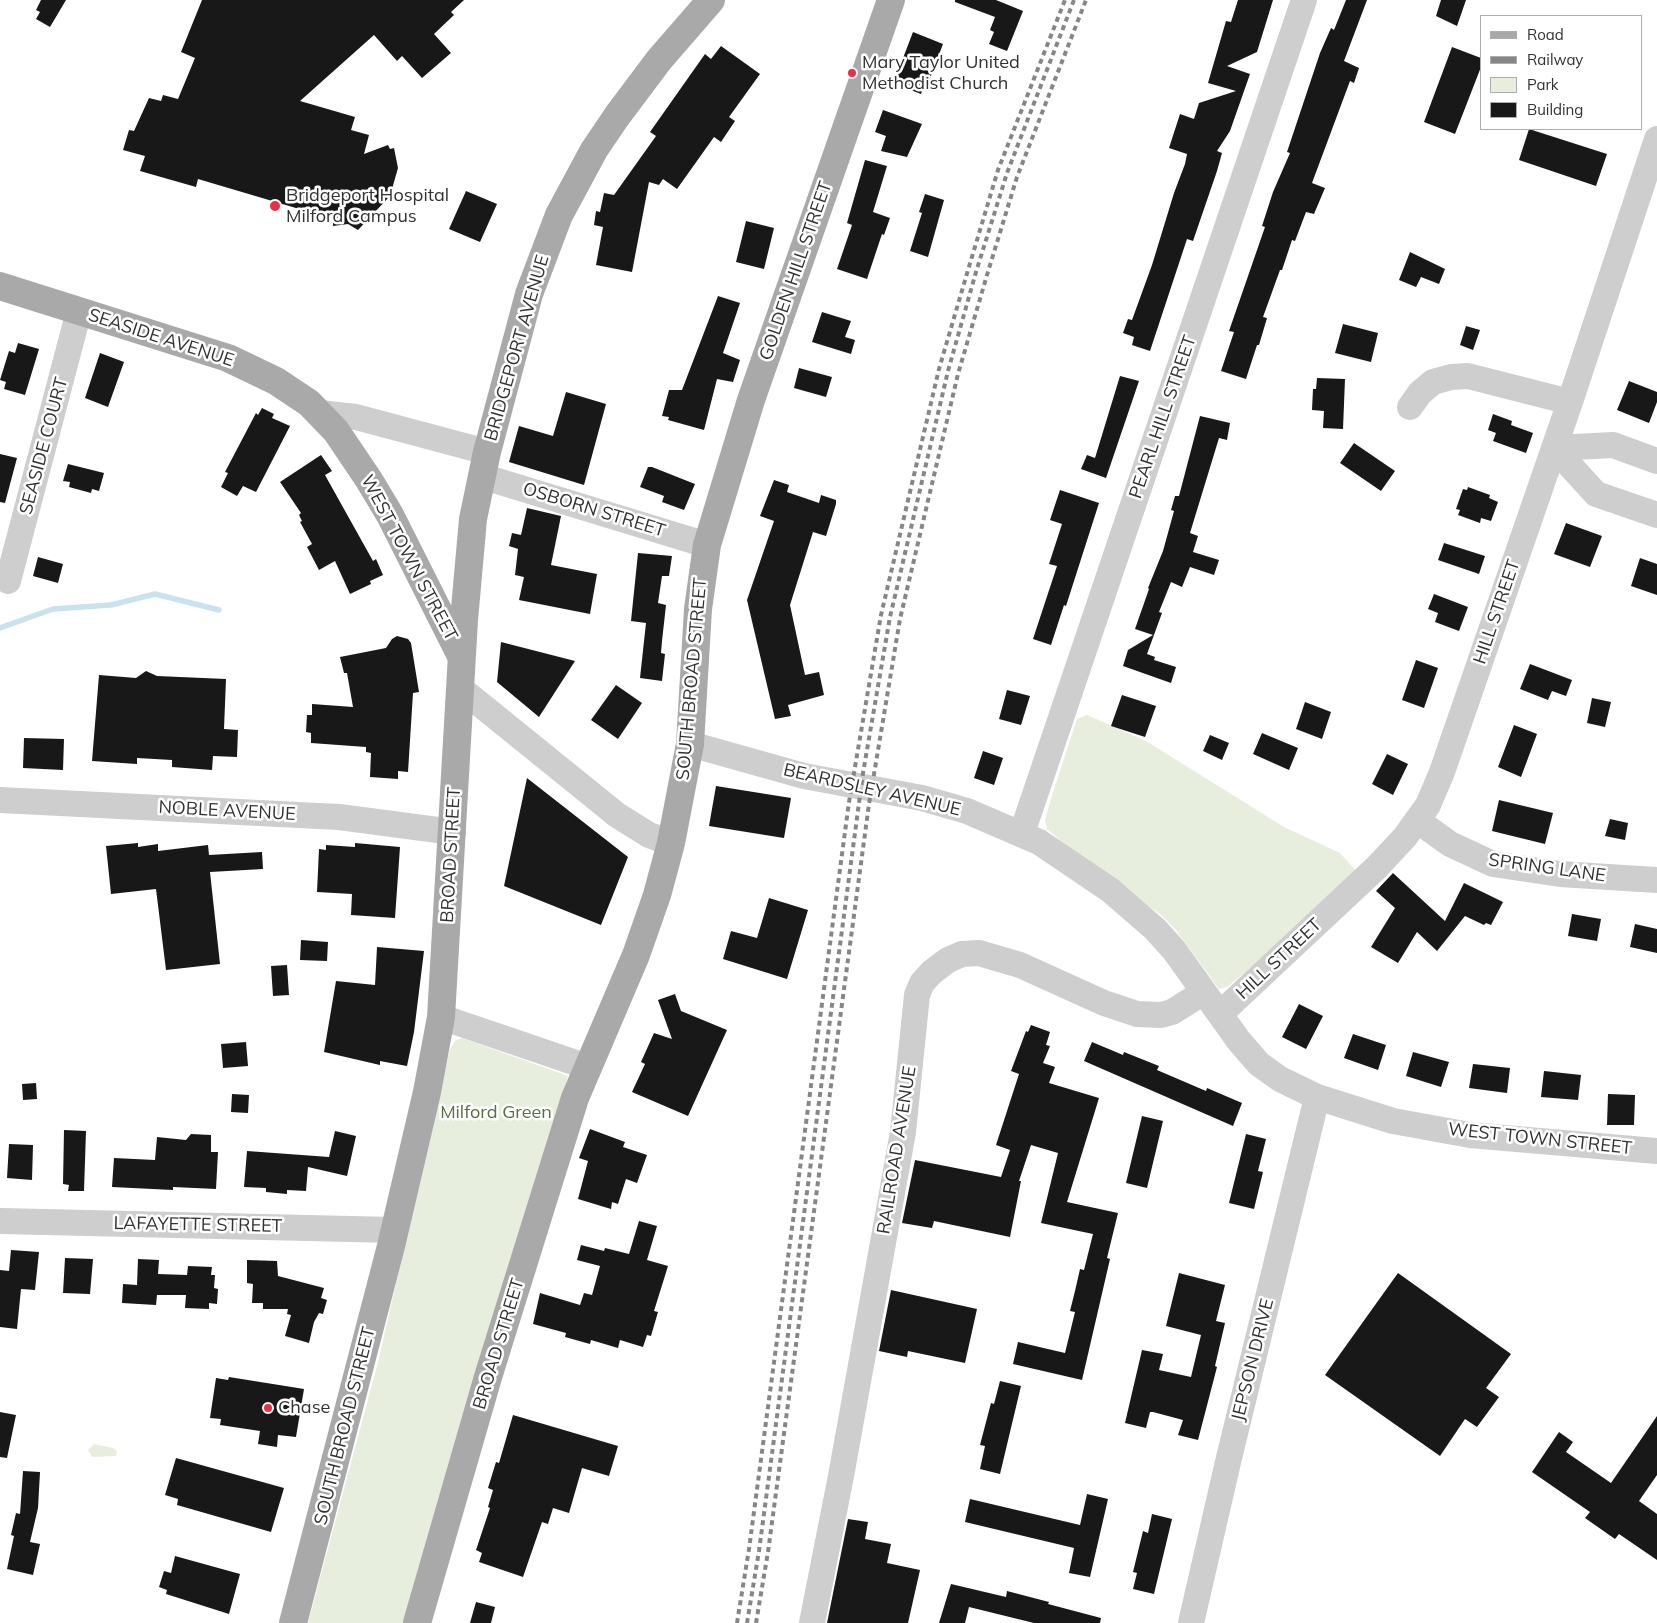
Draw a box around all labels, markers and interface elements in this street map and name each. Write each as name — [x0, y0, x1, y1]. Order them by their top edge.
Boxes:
legend — [1480, 15, 1642, 130]
text: Road — [1527, 25, 1564, 44]
text: Railway — [1527, 50, 1583, 69]
place label: Mary Taylor United Methodist Church — [862, 52, 1020, 94]
marker: Mary Taylor United Methodist Church — [846, 67, 858, 79]
text: Park — [1527, 75, 1559, 94]
text: Building — [1527, 100, 1583, 119]
street label: GOLDEN HILL STREET — [755, 179, 837, 363]
place label: Bridgeport Hospital Milford Campus — [286, 185, 449, 228]
marker: Bridgeport Hospital Milford Campus — [268, 199, 282, 213]
street label: BRIDGEPORT AVENUE — [480, 253, 554, 443]
street label: SEASIDE AVENUE — [85, 304, 237, 372]
street label: PEARL HILL STREET — [1125, 333, 1201, 501]
street label: SEASIDE COURT — [15, 375, 73, 517]
street label: WEST TOWN STREET — [356, 471, 462, 645]
street label: OSBORN STREET — [520, 478, 668, 542]
street label: HILL STREET — [1469, 557, 1525, 667]
street label: SOUTH BROAD STREET — [672, 577, 712, 781]
street label: BEARDSLEY AVENUE — [781, 759, 963, 821]
street label: BROAD STREET — [437, 787, 465, 923]
street label: NOBLE AVENUE — [158, 797, 296, 825]
street label: SPRING LANE — [1487, 849, 1607, 887]
street label: HILL STREET — [1232, 914, 1326, 1004]
street label: RAILROAD AVENUE — [873, 1064, 921, 1236]
park label: Milford Green — [440, 1102, 552, 1124]
street label: WEST TOWN STREET — [1447, 1119, 1633, 1159]
street label: LAFAYETTE STREET — [113, 1213, 283, 1237]
street label: BROAD STREET — [469, 1276, 529, 1412]
street label: JEPSON DRIVE — [1227, 1297, 1279, 1423]
street label: SOUTH BROAD STREET — [310, 1325, 380, 1527]
place label: Chase — [278, 1397, 330, 1419]
marker: Chase — [262, 1402, 274, 1414]

